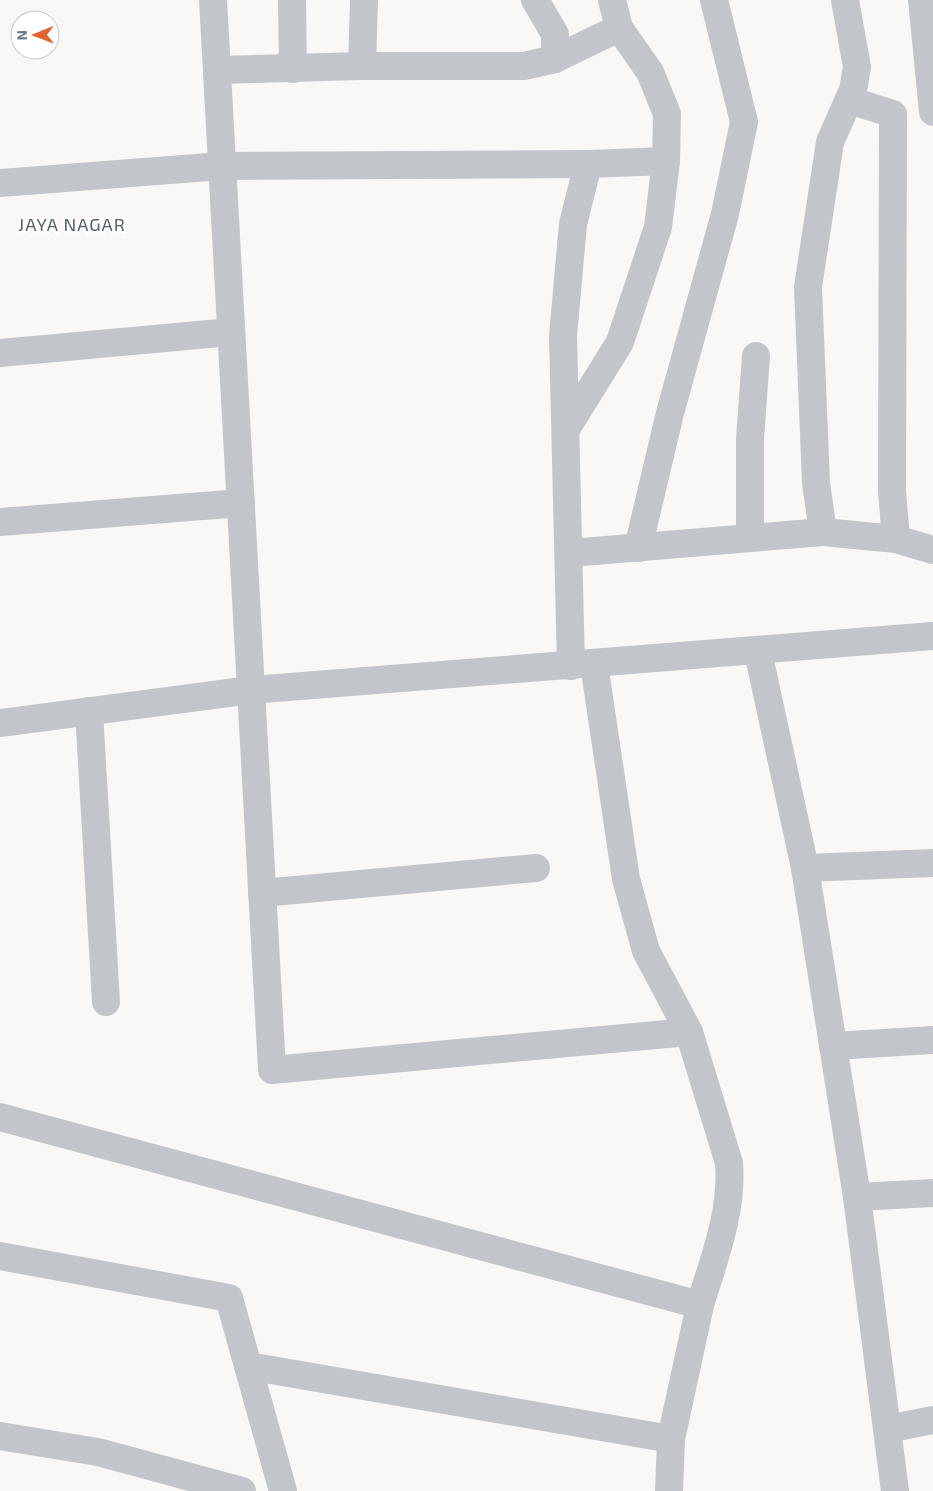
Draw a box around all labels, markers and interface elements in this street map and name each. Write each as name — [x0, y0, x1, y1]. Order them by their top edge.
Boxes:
north arrow — [10, 10, 60, 60]
text: N — [13, 30, 30, 40]
district label: JAYA NAGAR — [18, 213, 126, 235]

